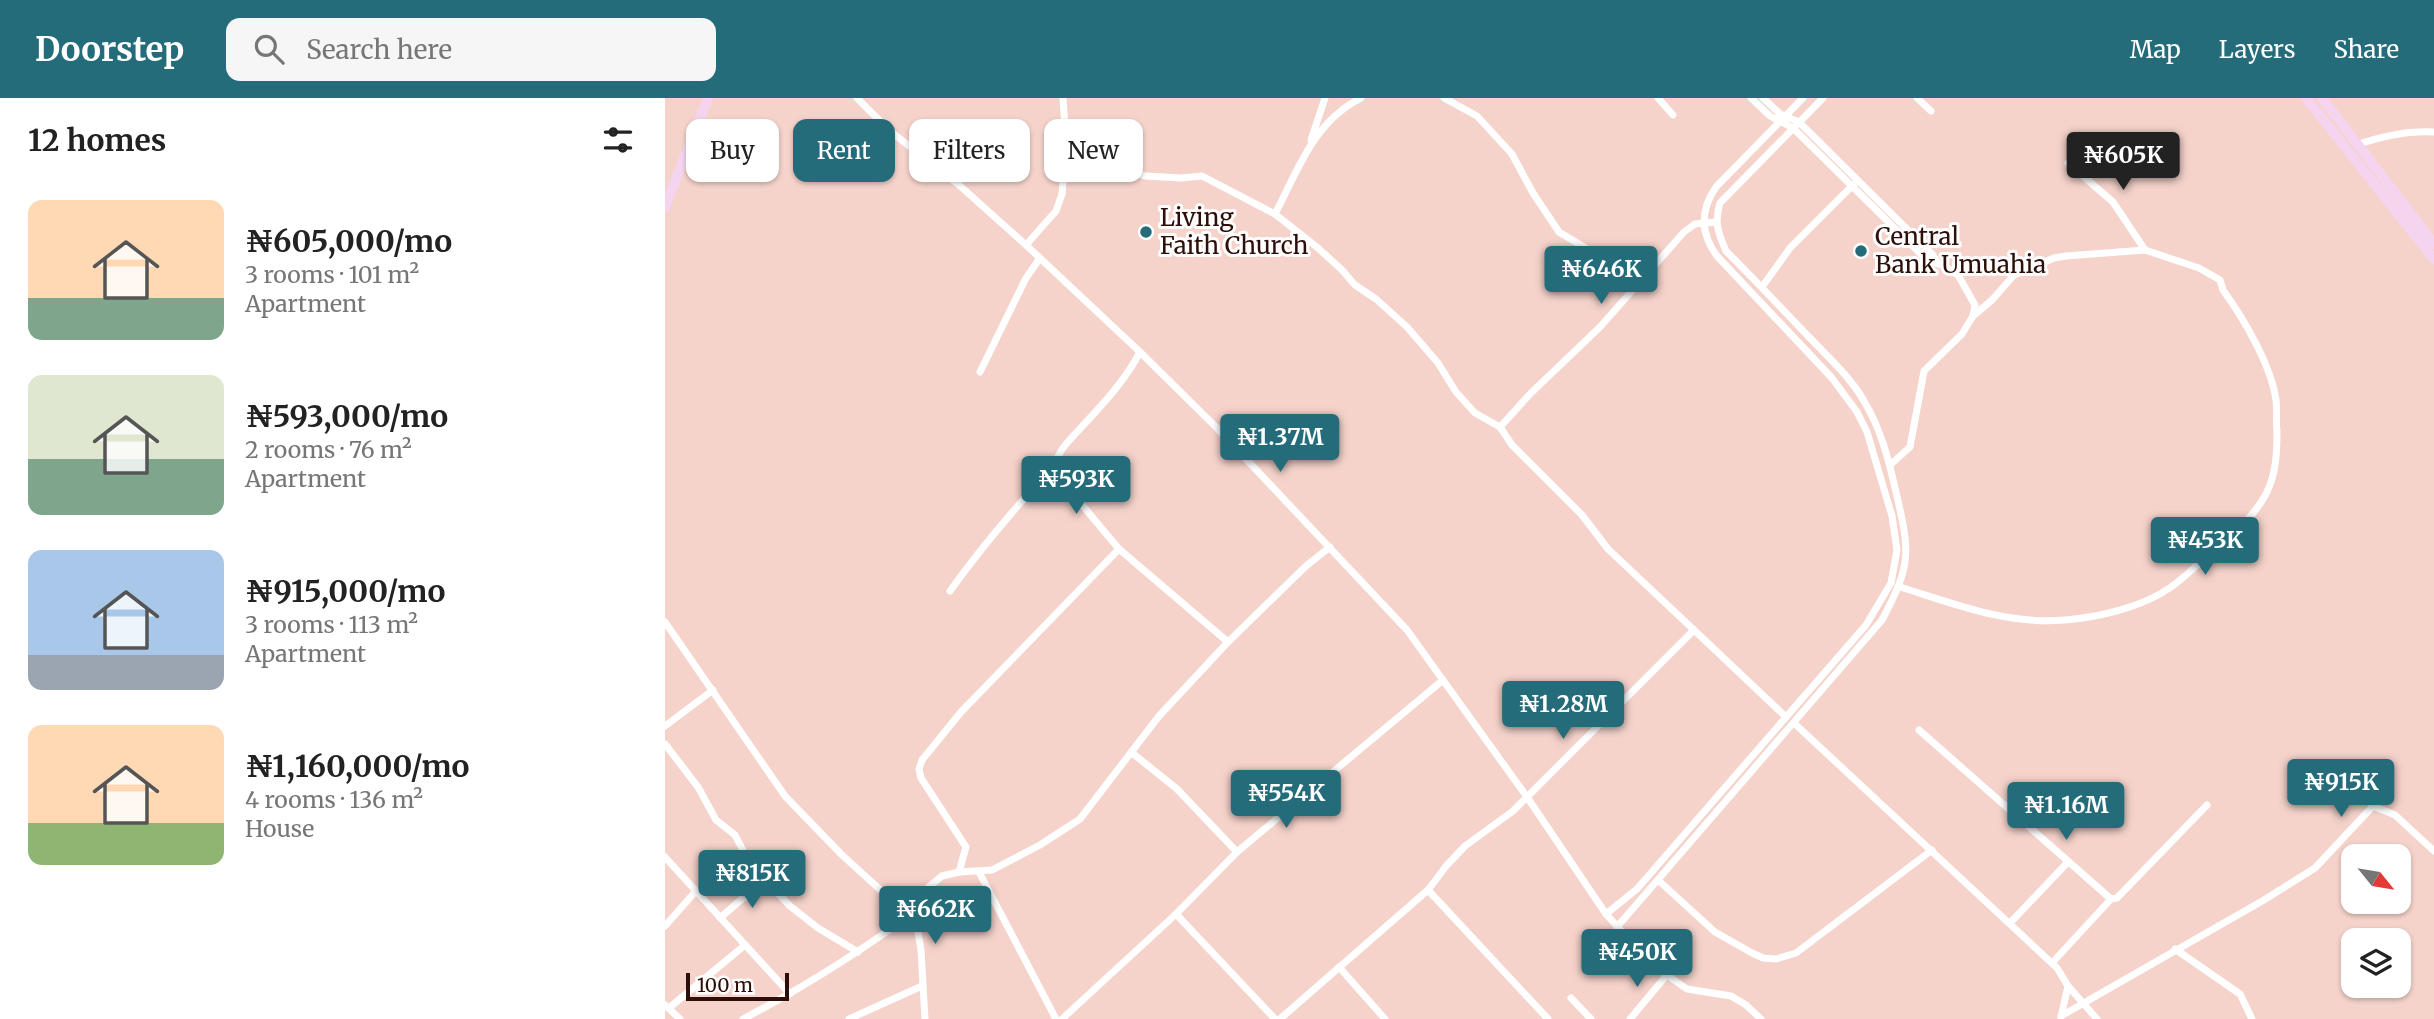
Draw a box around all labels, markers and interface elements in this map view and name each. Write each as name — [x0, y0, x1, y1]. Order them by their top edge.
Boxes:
search box — [226, 18, 716, 81]
text: Doorstep — [35, 29, 184, 70]
icon: search — [250, 30, 288, 68]
text: Search here — [306, 33, 452, 66]
text: Map — [2130, 34, 2181, 65]
text: Layers — [2219, 34, 2295, 65]
text: Share — [2333, 34, 2399, 65]
chip: Buy — [686, 119, 779, 182]
chip: Rent — [793, 119, 895, 182]
chip: Filters — [909, 119, 1030, 182]
chip: New — [1044, 119, 1143, 182]
text: 12 homes — [28, 121, 166, 159]
icon: filters — [599, 121, 637, 159]
pin: ₦605K — [2074, 132, 2172, 192]
text: ₦605K — [2083, 140, 2163, 169]
place label: Living Faith Church — [1160, 202, 1308, 261]
place label: Central Bank Umuahia — [1875, 221, 2046, 280]
text: ₦605,000/mo — [245, 222, 452, 260]
marker: Living Faith Church — [1138, 224, 1154, 240]
icon: home — [84, 228, 168, 312]
marker: Central Bank Umuahia — [1853, 243, 1869, 259]
pin: ₦646K — [1552, 246, 1650, 306]
text: ₦646K — [1560, 254, 1642, 283]
text: 3 rooms · 101 m² — [245, 260, 419, 289]
text: Apartment — [245, 289, 366, 318]
text: ₦593,000/mo — [245, 397, 448, 435]
icon: home — [84, 403, 168, 487]
pin: ₦1.37M — [1223, 414, 1337, 474]
text: ₦1.37M — [1236, 422, 1324, 451]
text: 2 rooms · 76 m² — [245, 435, 412, 464]
pin: ₦593K — [1027, 456, 1125, 516]
text: Apartment — [245, 464, 366, 493]
text: ₦593K — [1037, 464, 1115, 493]
pin: ₦453K — [2156, 518, 2254, 577]
text: ₦453K — [2167, 525, 2243, 554]
text: ₦915,000/mo — [245, 572, 445, 610]
icon: home — [84, 578, 168, 662]
text: 3 rooms · 113 m² — [245, 610, 418, 639]
text: Apartment — [245, 639, 366, 668]
pin: ₦1.28M — [1506, 682, 1620, 741]
text: ₦1.28M — [1518, 689, 1608, 718]
text: ₦1,160,000/mo — [245, 747, 469, 785]
icon: home — [84, 753, 168, 837]
pin: ₦915K — [2292, 760, 2390, 819]
text: ₦915K — [2303, 767, 2379, 796]
pin: ₦554K — [1237, 770, 1335, 830]
text: ₦554K — [1247, 778, 1325, 807]
pin: ₦1.16M — [2009, 782, 2123, 842]
text: 4 rooms · 136 m² — [245, 785, 423, 814]
text: ₦1.16M — [2023, 790, 2109, 819]
text: House — [245, 814, 314, 843]
north arrow — [2341, 844, 2411, 914]
map controls — [2341, 844, 2411, 998]
pin: ₦815K — [703, 850, 801, 910]
text: ₦815K — [714, 858, 790, 887]
pin: ₦662K — [886, 886, 984, 946]
text: ₦662K — [895, 894, 975, 923]
button: layers — [2341, 928, 2411, 998]
pin: ₦450K — [1588, 930, 1686, 989]
text: ₦450K — [1597, 937, 1677, 966]
scale bar — [686, 970, 789, 1002]
text: 100 m — [697, 973, 753, 997]

